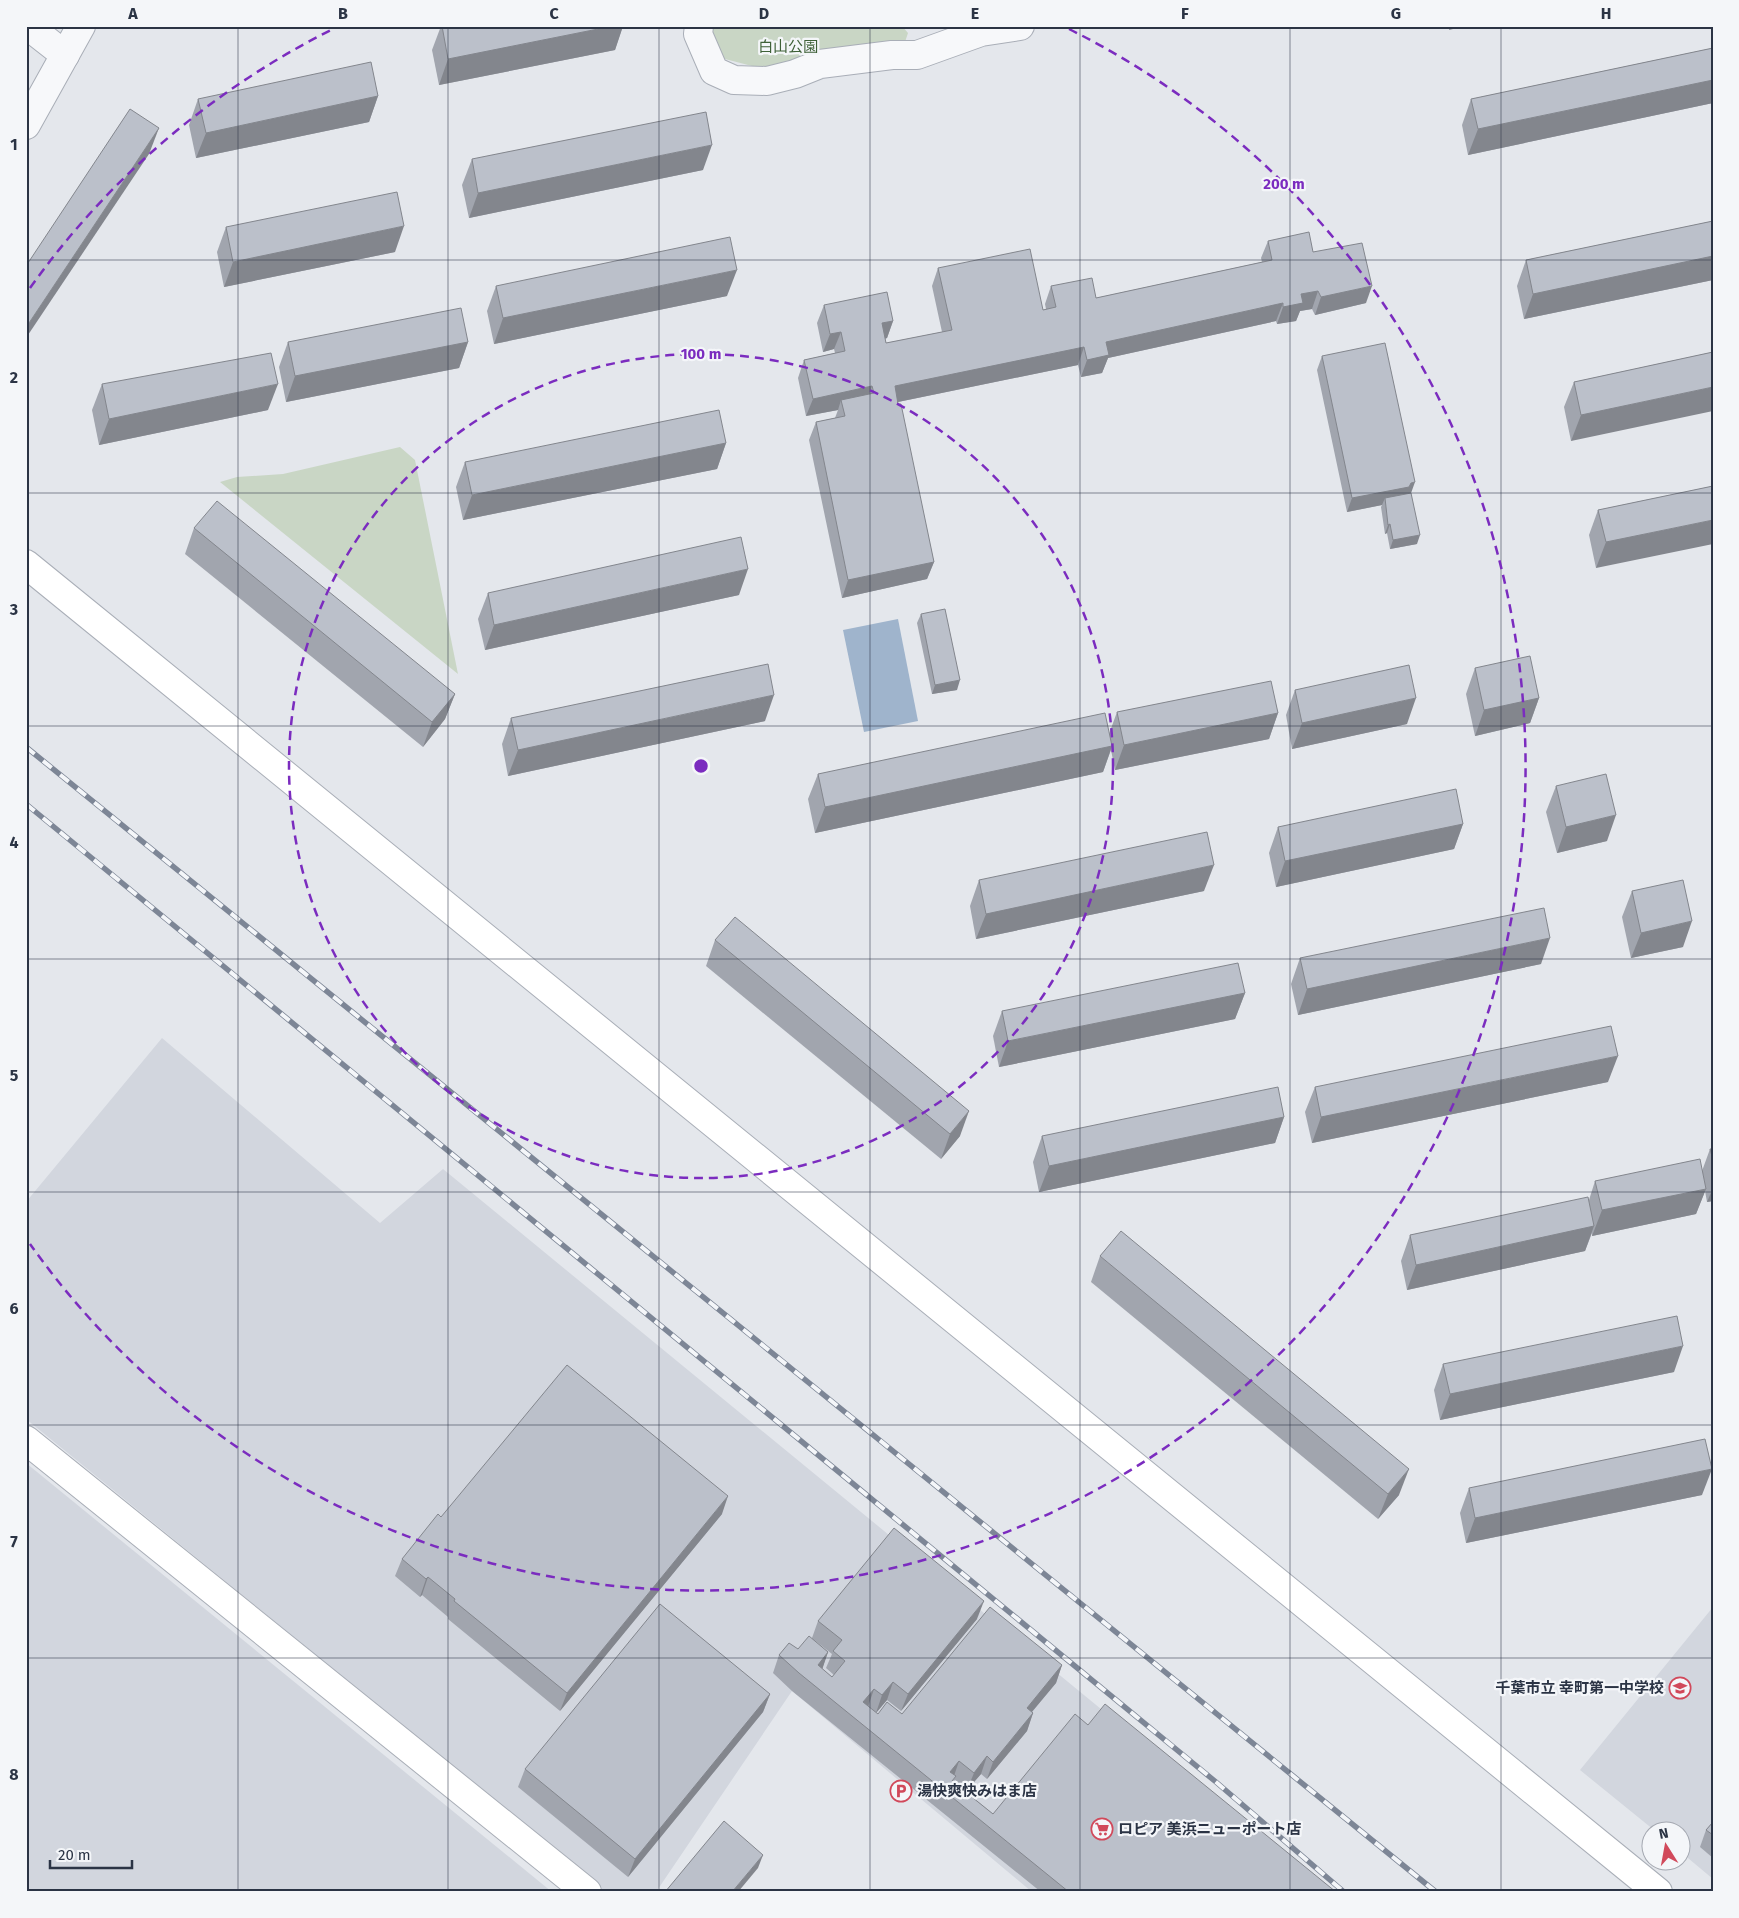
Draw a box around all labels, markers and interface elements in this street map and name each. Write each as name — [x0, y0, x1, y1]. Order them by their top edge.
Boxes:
text: A — [127, 4, 138, 23]
text: B — [338, 4, 348, 23]
text: C — [549, 4, 559, 23]
text: D — [759, 4, 769, 23]
text: E — [971, 4, 979, 23]
text: F — [1181, 4, 1189, 23]
text: G — [1391, 4, 1401, 23]
text: H — [1601, 4, 1611, 23]
park label: 白山公園 — [758, 38, 818, 56]
text: 1 — [10, 135, 18, 154]
text: 200 m — [1263, 175, 1305, 193]
text: 100 m — [681, 345, 721, 363]
text: 2 — [10, 368, 18, 387]
text: 3 — [9, 600, 18, 619]
centre of rings — [692, 757, 710, 775]
text: 4 — [9, 833, 19, 852]
text: 5 — [10, 1066, 19, 1085]
text: 6 — [9, 1299, 19, 1318]
text: 7 — [10, 1532, 18, 1551]
school or university icon: 千葉市立 幸町第一中学校 — [1668, 1676, 1692, 1700]
place label: 千葉市立 幸町第一中学校 — [1495, 1679, 1664, 1697]
text: 8 — [9, 1765, 19, 1784]
parking icon: 湯快爽快みはま店 — [889, 1779, 913, 1803]
place label: 湯快爽快みはま店 — [917, 1782, 1037, 1800]
supermarket icon: ロピア 美浜ニューポート店 — [1090, 1817, 1114, 1841]
place label: ロピア 美浜ニューポート店 — [1118, 1820, 1302, 1838]
north arrow — [1642, 1820, 1692, 1870]
text: N — [1657, 1824, 1670, 1843]
scale bar — [50, 1838, 132, 1870]
text: 20 m — [58, 1846, 91, 1864]

